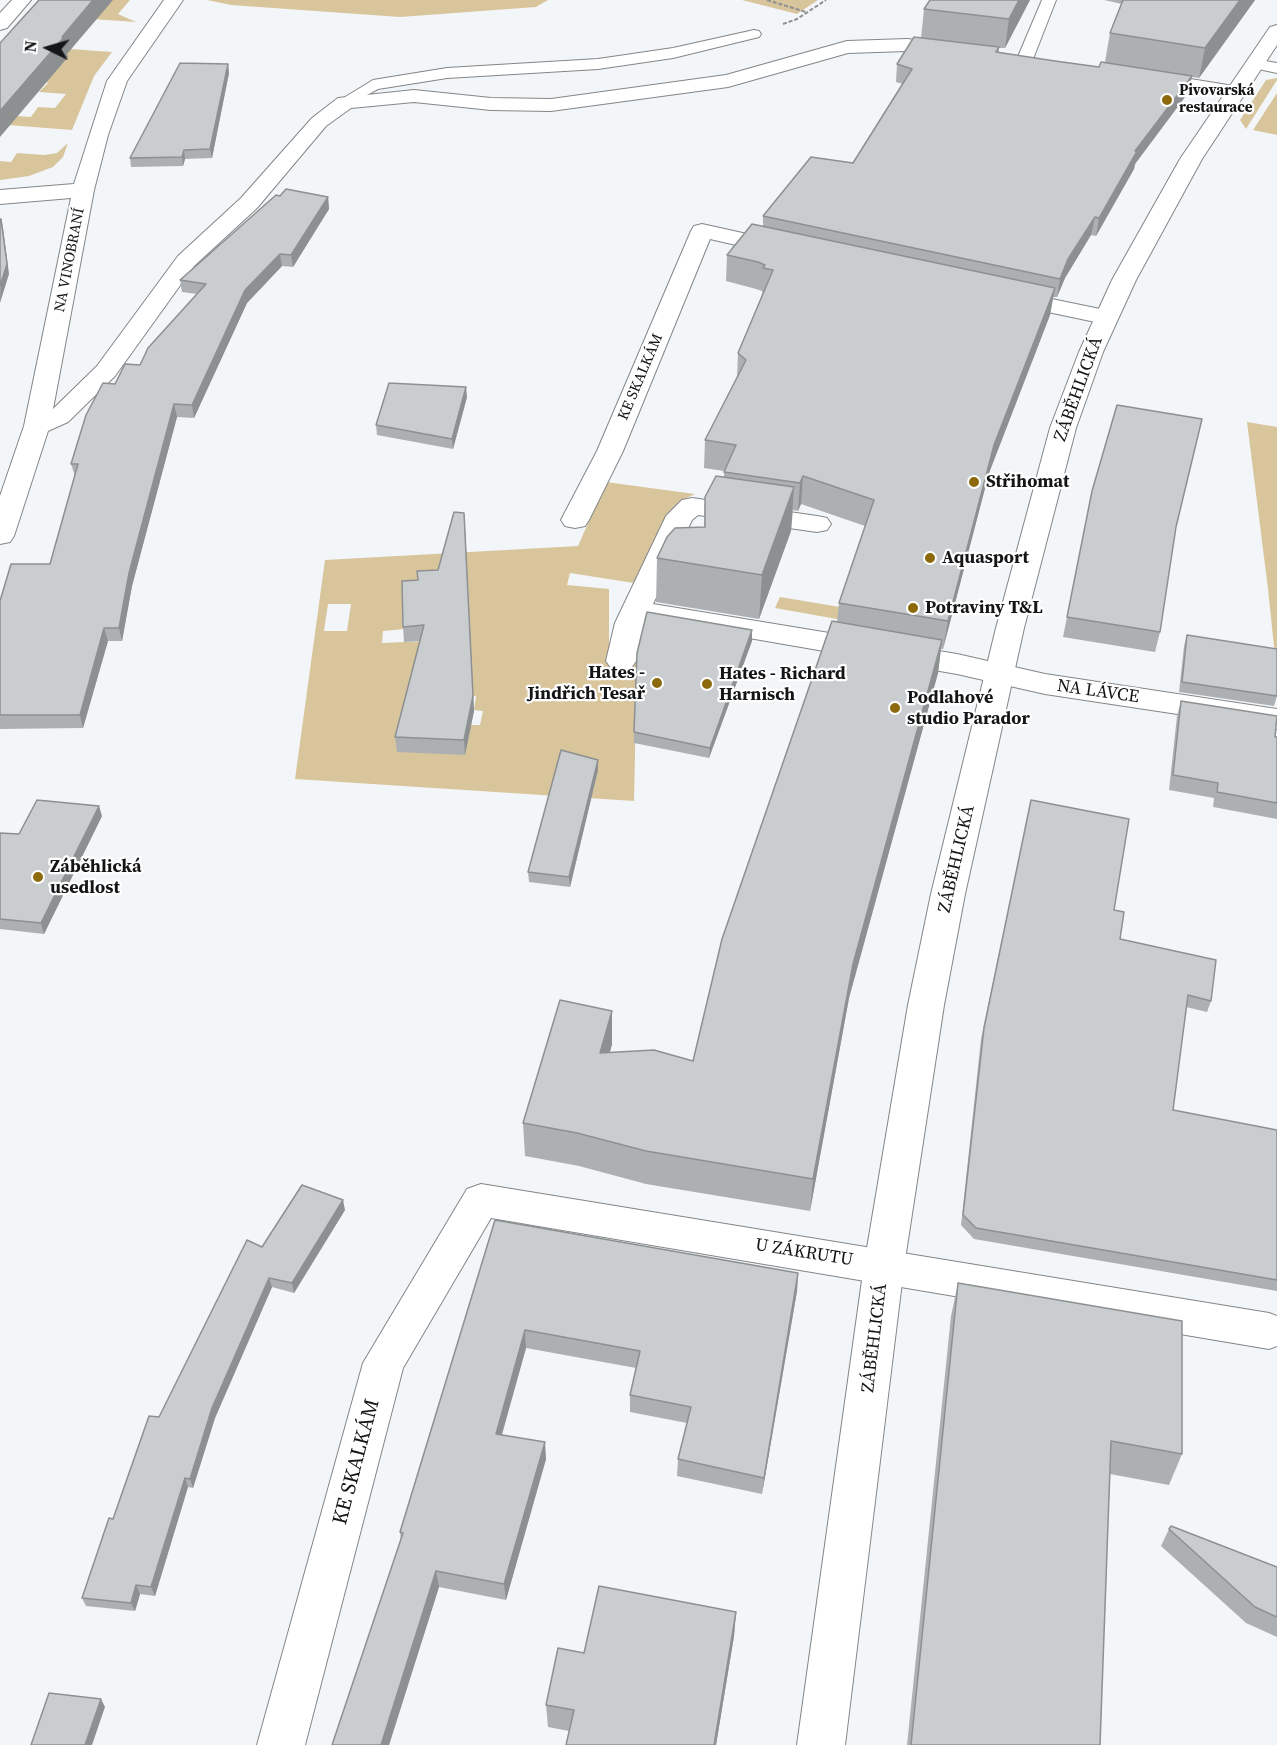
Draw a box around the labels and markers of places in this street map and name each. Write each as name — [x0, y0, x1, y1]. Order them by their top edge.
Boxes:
place label: Pivovarská restaurace — [1179, 82, 1254, 117]
marker: Pivovarská restaurace — [1160, 93, 1174, 107]
place label: Střihomat — [986, 471, 1070, 493]
marker: Střihomat — [967, 475, 981, 489]
place label: Aquasport — [942, 547, 1029, 569]
marker: Aquasport — [923, 551, 937, 565]
place label: Potraviny T&L — [925, 597, 1043, 619]
marker: Potraviny T&L — [906, 601, 920, 615]
place label: Hates - Jindřich Tesař — [528, 662, 645, 704]
place label: Hates - Richard Harnisch — [719, 663, 846, 706]
marker: Hates - Jindřich Tesař — [650, 676, 664, 690]
marker: Hates - Richard Harnisch — [700, 677, 714, 691]
place label: Podlahové studio Parador — [907, 687, 1030, 730]
marker: Podlahové studio Parador — [888, 701, 902, 715]
place label: Záběhlická usedlost — [50, 856, 142, 898]
marker: Záběhlická usedlost — [31, 870, 45, 884]

